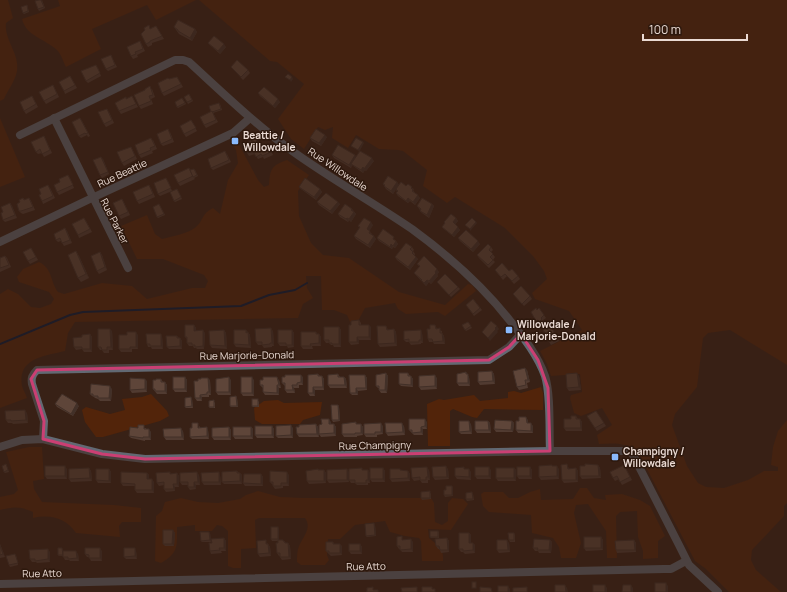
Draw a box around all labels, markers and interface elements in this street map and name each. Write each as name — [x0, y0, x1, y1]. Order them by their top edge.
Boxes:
scale bar — [643, 16, 747, 42]
text: 100 m — [649, 21, 681, 38]
place label: Beattie / Willowdale — [243, 128, 296, 154]
marker: Beattie / Willowdale — [230, 136, 240, 146]
street label: Rue Willowdale — [305, 144, 371, 194]
street label: Rue Beattie — [95, 155, 149, 191]
street label: Rue Parker — [98, 196, 133, 247]
place label: Willowdale / Marjorie-Donald — [517, 317, 596, 343]
marker: Willowdale / Marjorie-Donald — [504, 325, 514, 335]
street label: Rue Marjorie-Donald — [200, 347, 294, 363]
street label: Rue Champigny — [339, 437, 412, 453]
place label: Champigny / Willowdale — [623, 444, 685, 470]
marker: Champigny / Willowdale — [610, 452, 620, 462]
street label: Rue Atto — [346, 559, 386, 573]
street label: Rue Atto — [22, 566, 62, 580]

